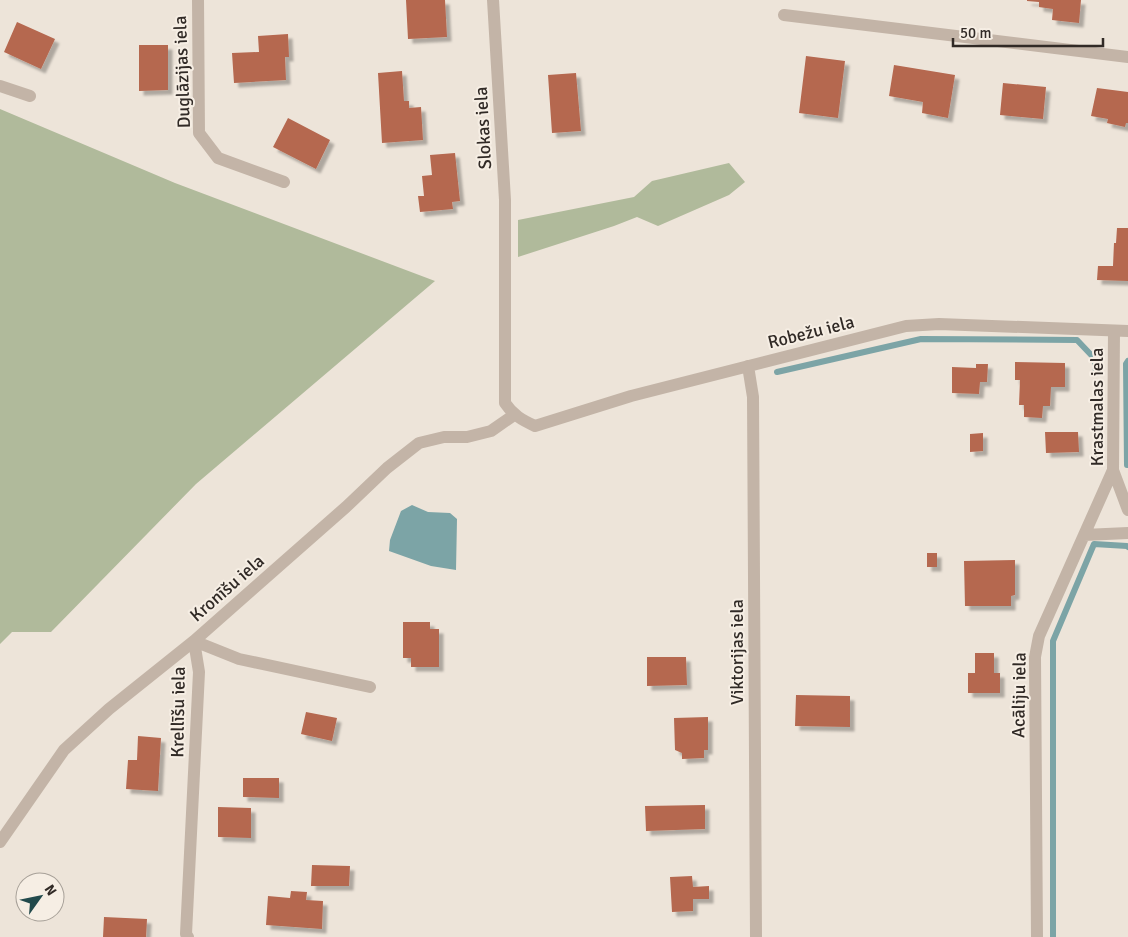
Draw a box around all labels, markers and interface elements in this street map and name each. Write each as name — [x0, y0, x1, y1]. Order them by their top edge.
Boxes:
street label: Duglāzijas iela — [169, 15, 195, 129]
scale bar — [953, 15, 1103, 47]
text: 50 m — [960, 24, 991, 42]
street label: Slokas iela — [470, 86, 496, 170]
street label: Robežu iela — [765, 311, 857, 353]
street label: Krastmalas iela — [1086, 348, 1108, 466]
street label: Kronīšu iela — [185, 550, 269, 626]
street label: Viktorijas iela — [726, 599, 748, 705]
street label: Acāliju iela — [1007, 652, 1031, 738]
street label: Krellīšu iela — [166, 666, 190, 758]
north arrow — [15, 872, 65, 922]
text: N — [41, 881, 60, 899]

